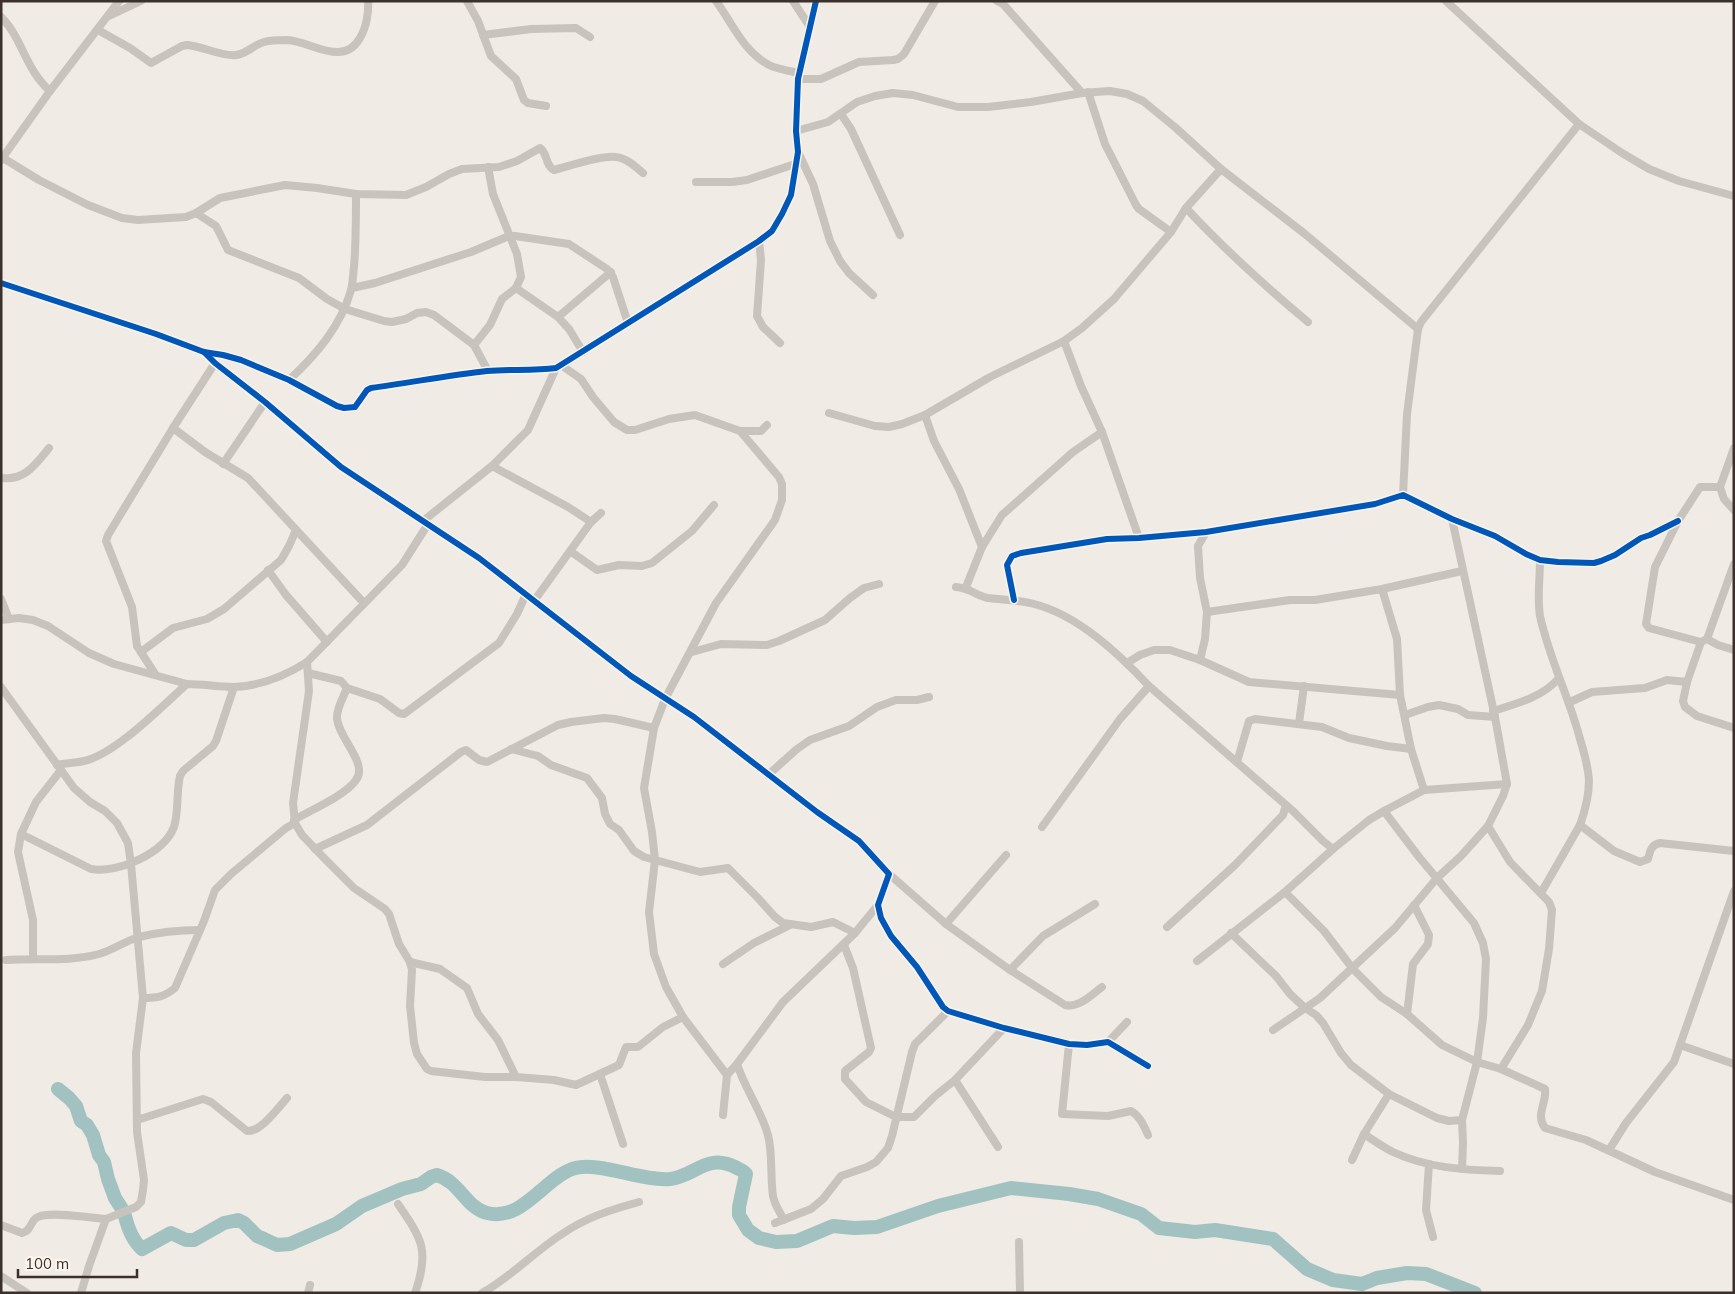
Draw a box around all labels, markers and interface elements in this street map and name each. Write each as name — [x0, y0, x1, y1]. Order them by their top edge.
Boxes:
scale bar — [18, 1246, 136, 1278]
text: 100 m — [25, 1254, 69, 1273]

